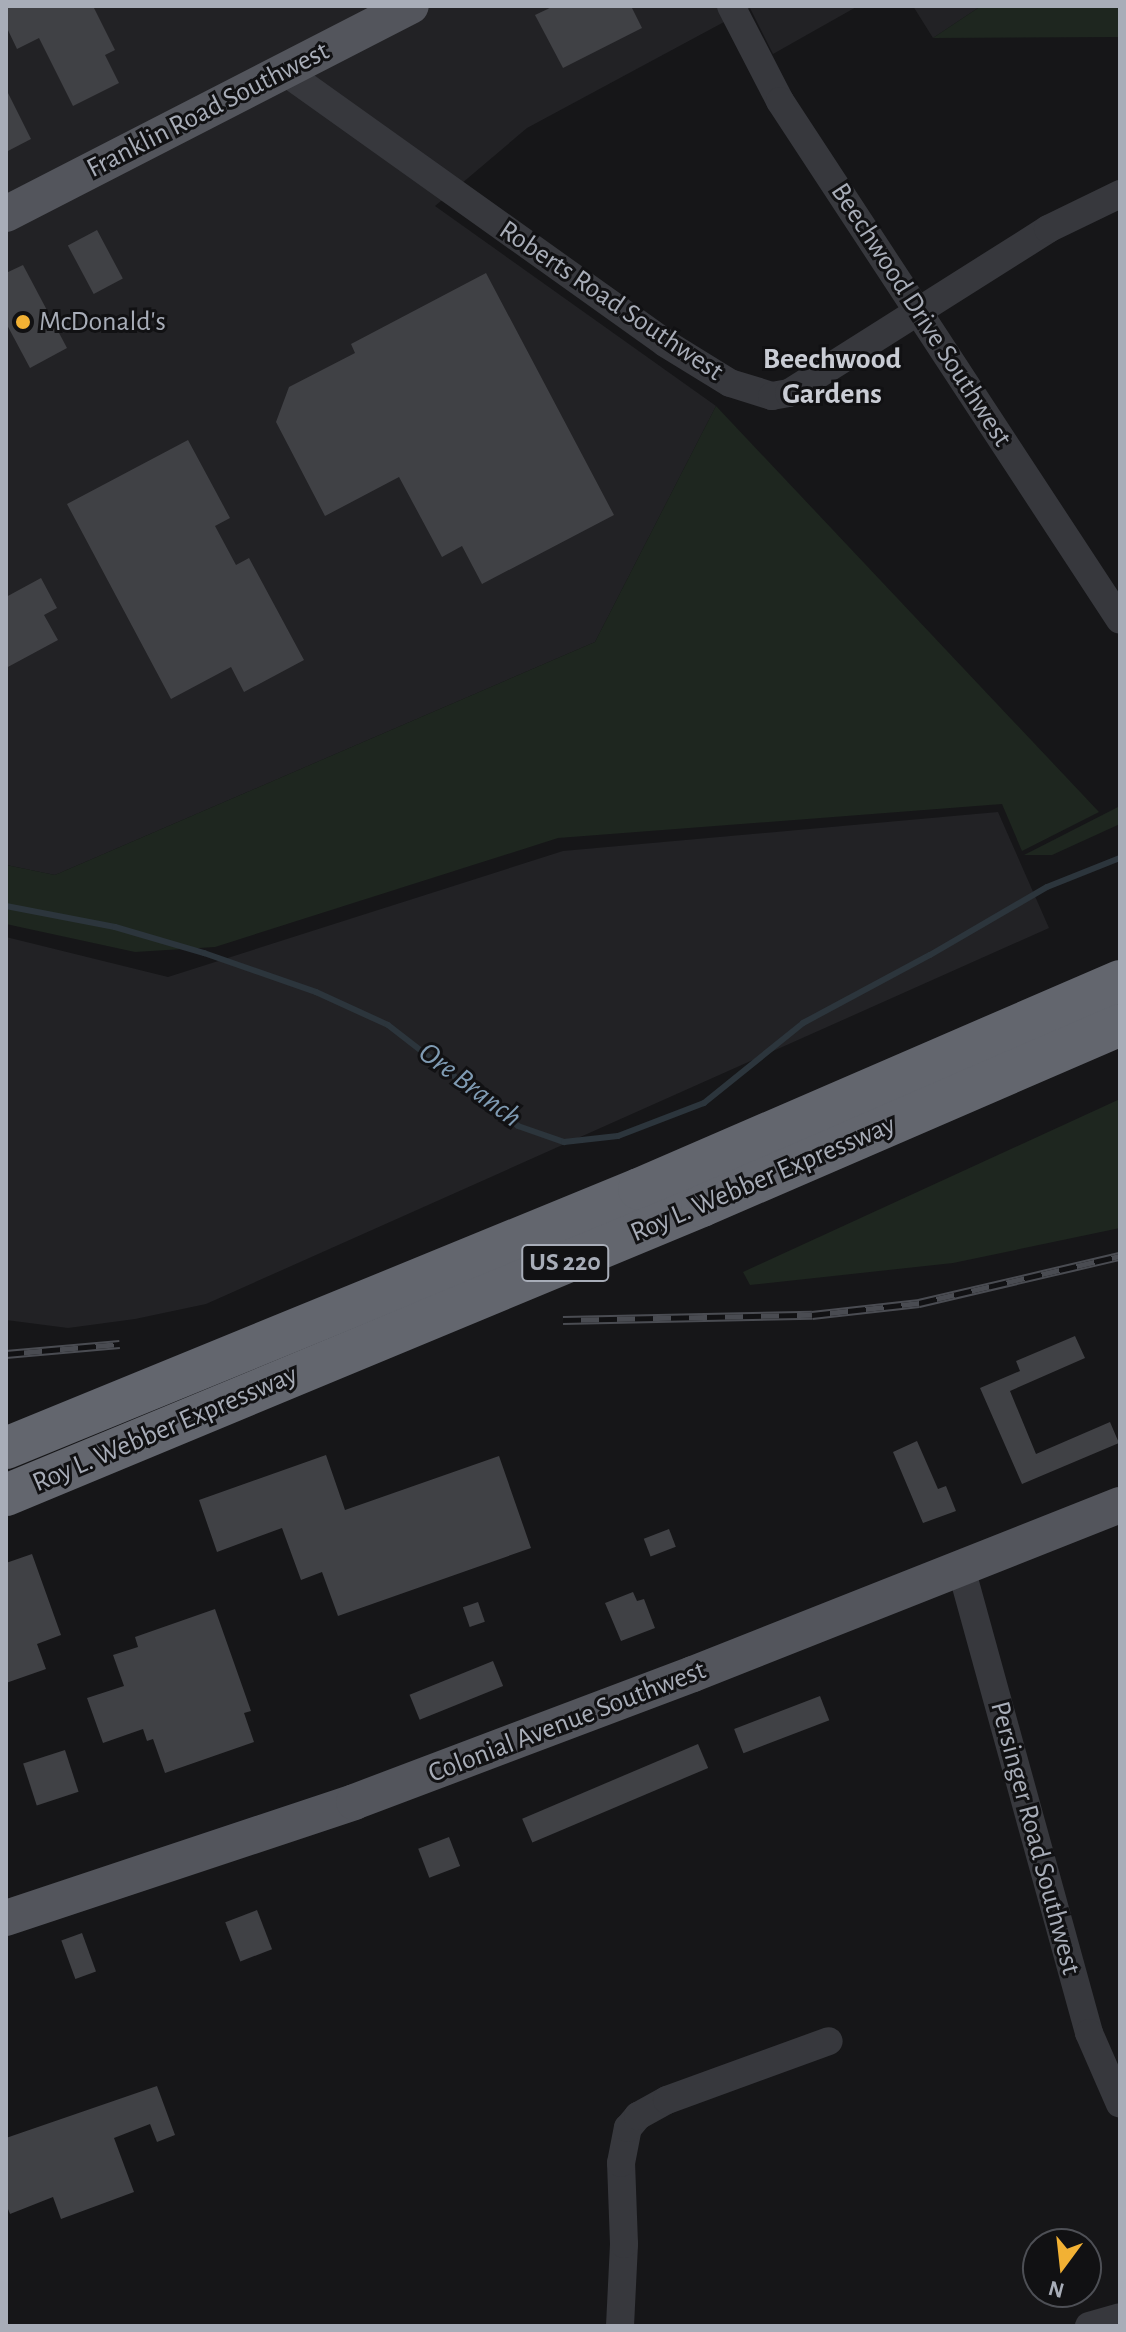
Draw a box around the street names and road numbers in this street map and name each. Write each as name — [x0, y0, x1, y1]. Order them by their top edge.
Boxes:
street label: Franklin Road Southwest — [81, 34, 335, 186]
street label: Beechwood Drive Southwest — [823, 177, 1019, 453]
street label: Roberts Road Southwest — [493, 213, 729, 389]
street label: Roy L. Webber Expressway — [626, 1108, 900, 1250]
road number: US 220 — [521, 1241, 609, 1285]
street label: Roy L. Webber Expressway — [28, 1358, 302, 1500]
street label: Colonial Avenue Southwest — [424, 1654, 710, 1790]
street label: Persinger Road Southwest — [982, 1698, 1088, 1978]

